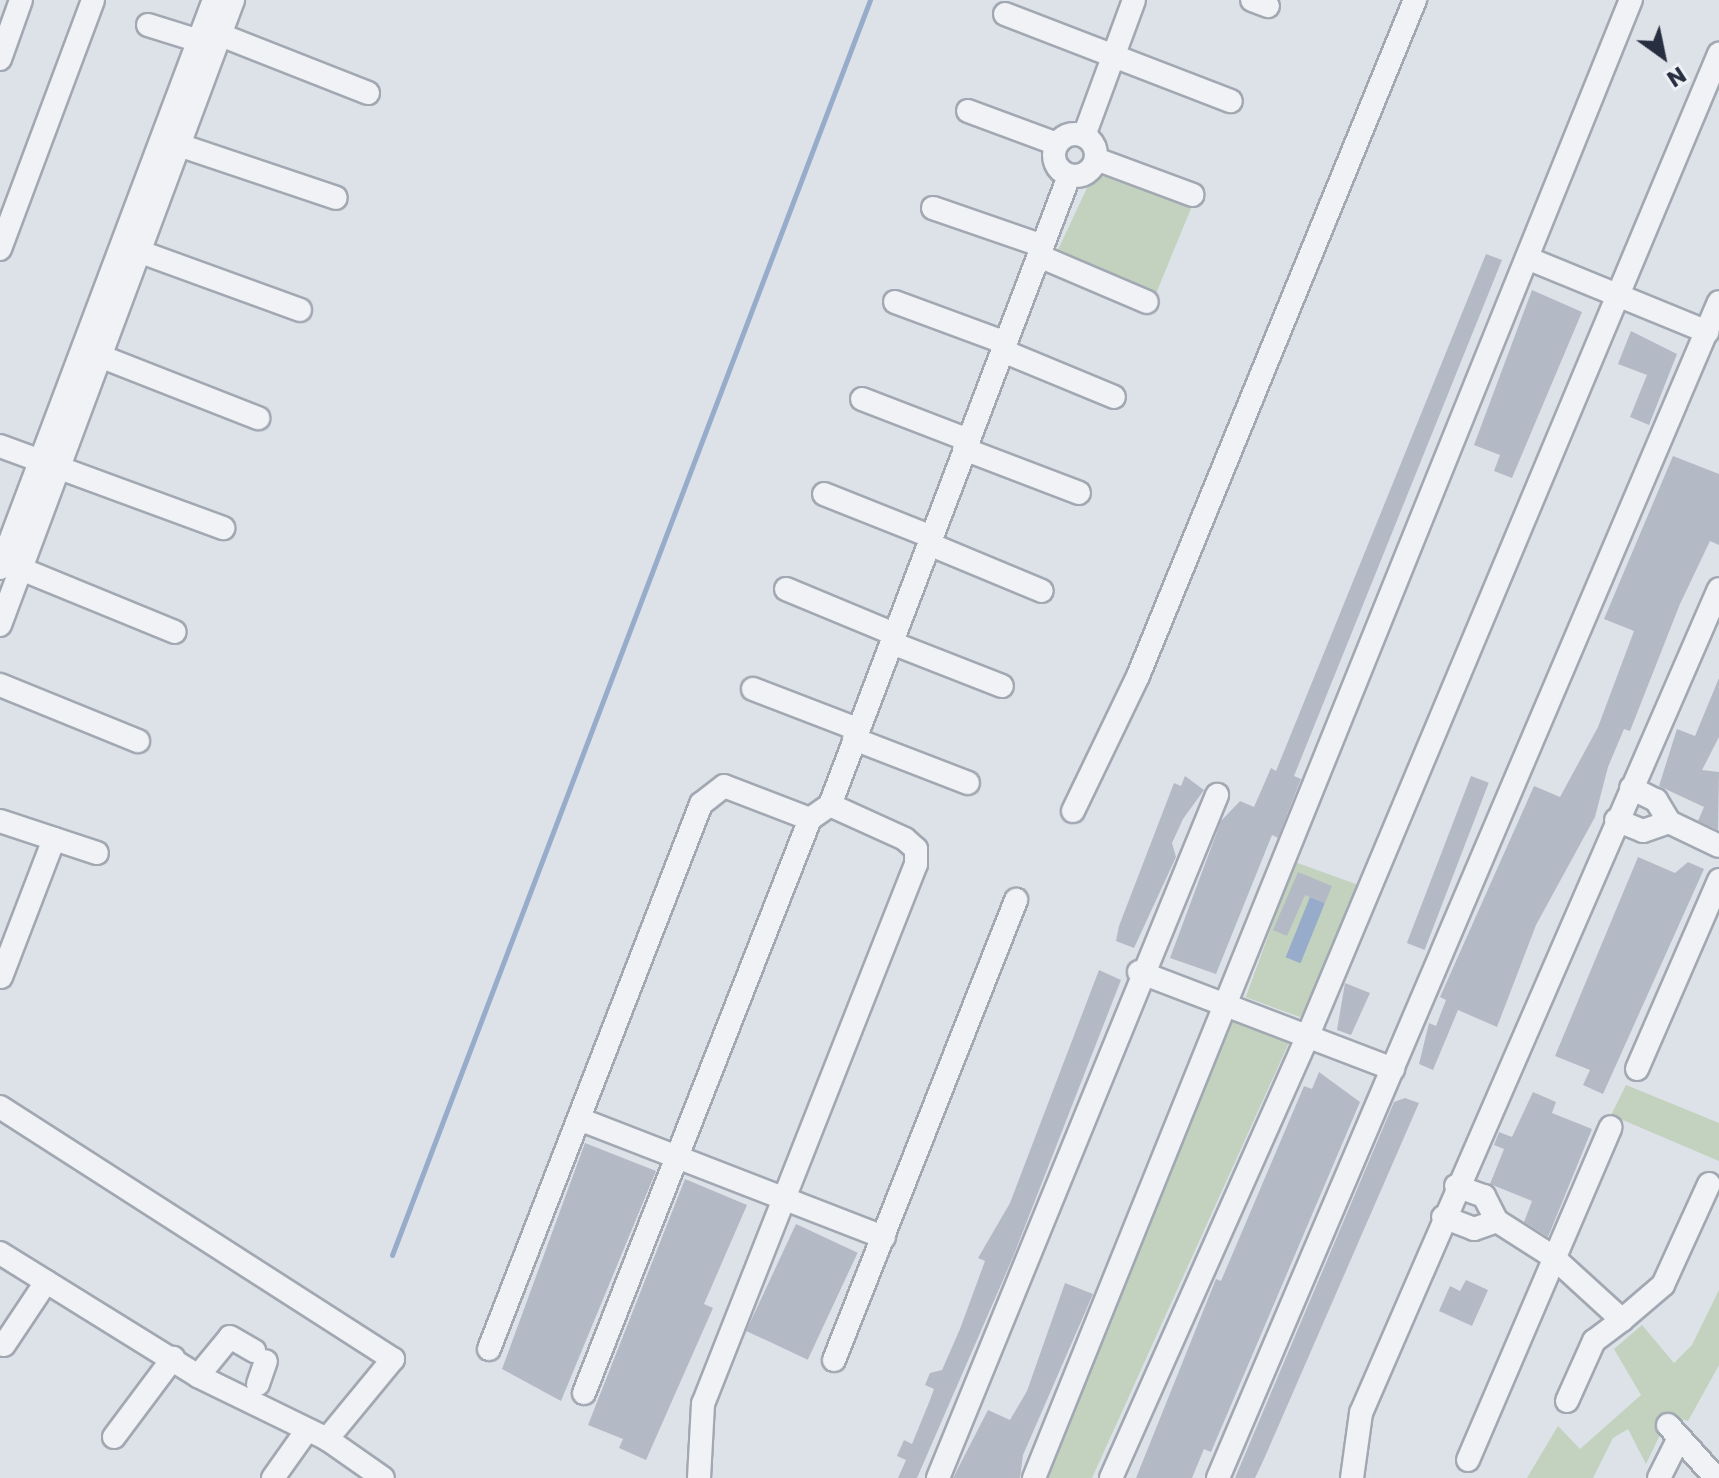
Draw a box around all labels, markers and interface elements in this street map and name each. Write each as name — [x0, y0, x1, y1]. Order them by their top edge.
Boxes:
north arrow — [1623, 16, 1703, 96]
text: N — [1661, 59, 1692, 94]

